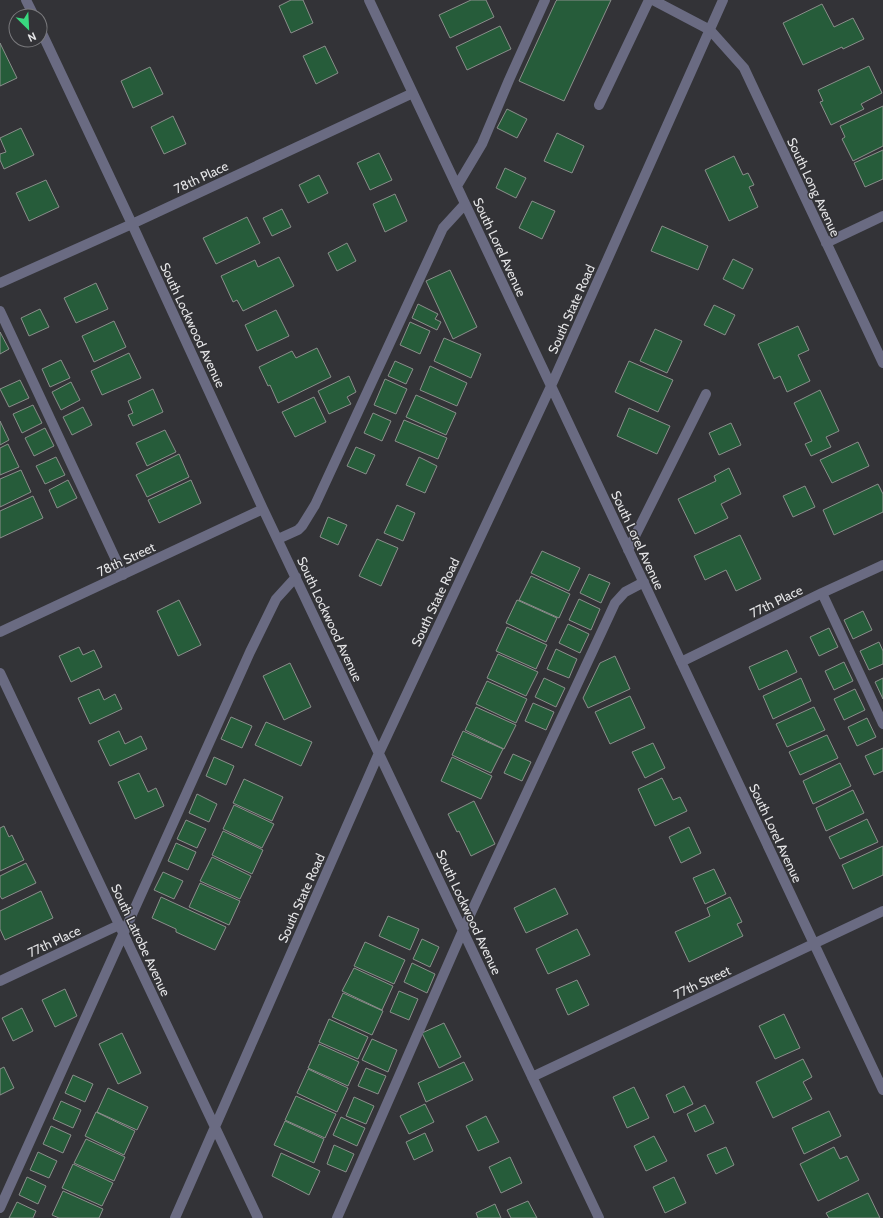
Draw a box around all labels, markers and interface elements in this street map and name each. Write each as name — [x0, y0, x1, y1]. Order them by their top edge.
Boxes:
north arrow — [8, 8, 48, 48]
text: N — [26, 29, 38, 45]
street label: South Long Avenue — [784, 135, 844, 239]
street label: 78th Place — [171, 157, 231, 196]
street label: South Lorel Avenue — [470, 195, 530, 299]
street label: South Lockwood Avenue — [157, 260, 229, 390]
street label: South State Road — [544, 262, 598, 356]
street label: South Lorel Avenue — [608, 488, 668, 592]
street label: 78th Street — [94, 538, 158, 579]
street label: South Lockwood Avenue — [294, 554, 366, 684]
street label: South State Road — [407, 555, 463, 649]
street label: 77th Place — [747, 581, 805, 621]
street label: South Lorel Avenue — [746, 781, 806, 885]
street label: South Lockwood Avenue — [433, 847, 505, 977]
street label: South State Road — [274, 851, 328, 945]
street label: South Latrobe Avenue — [108, 881, 174, 999]
street label: 77th Place — [25, 922, 83, 960]
street label: 77th Street — [671, 962, 734, 1002]

